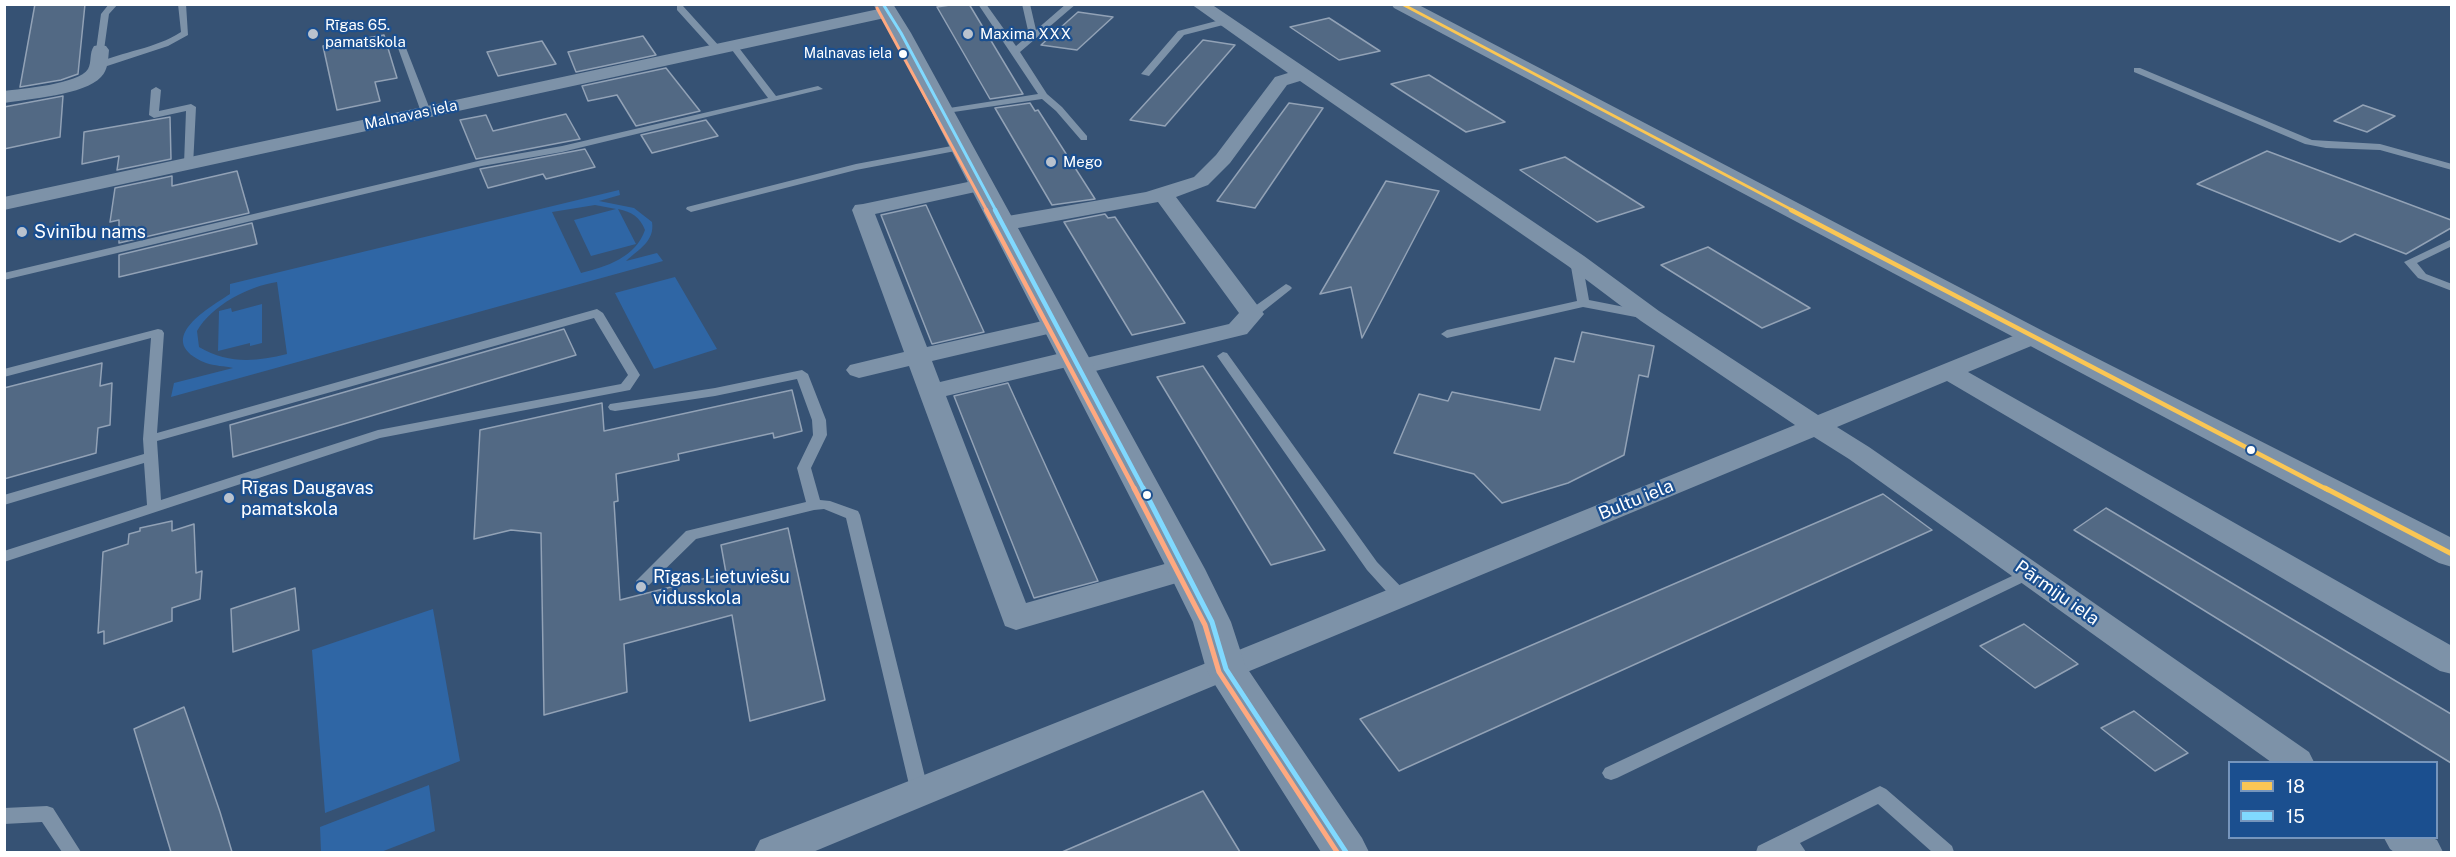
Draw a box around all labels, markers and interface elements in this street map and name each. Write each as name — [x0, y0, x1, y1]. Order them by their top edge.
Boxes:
place label: Rīgas 65. pamatskola — [325, 16, 406, 51]
place label: Maxima XXX — [980, 25, 1071, 43]
marker: Rīgas 65. pamatskola — [306, 27, 320, 41]
marker: Maxima XXX — [961, 27, 975, 41]
place label: Malnavas iela — [804, 46, 892, 62]
marker: Malnavas iela — [897, 48, 909, 60]
street label: Malnavas iela — [363, 96, 459, 134]
place label: Mego — [1063, 153, 1102, 171]
marker: Mego — [1044, 155, 1058, 169]
place label: Svinību nams — [34, 221, 146, 243]
marker: Svinību nams — [15, 225, 29, 239]
unlabelled marker — [2245, 444, 2257, 456]
street label: Bultu iela — [1595, 475, 1677, 525]
place label: Rīgas Daugavas pamatskola — [241, 477, 374, 520]
unlabelled marker — [1141, 489, 1153, 501]
marker: Rīgas Daugavas pamatskola — [222, 491, 236, 505]
street label: Pārmiju iela — [2011, 556, 2103, 630]
place label: Rīgas Lietuviešu vidusskola — [653, 566, 790, 608]
marker: Rīgas Lietuviešu vidusskola — [634, 580, 648, 594]
legend — [2228, 761, 2438, 839]
text: 18 — [2286, 776, 2305, 797]
text: 15 — [2286, 806, 2305, 827]

